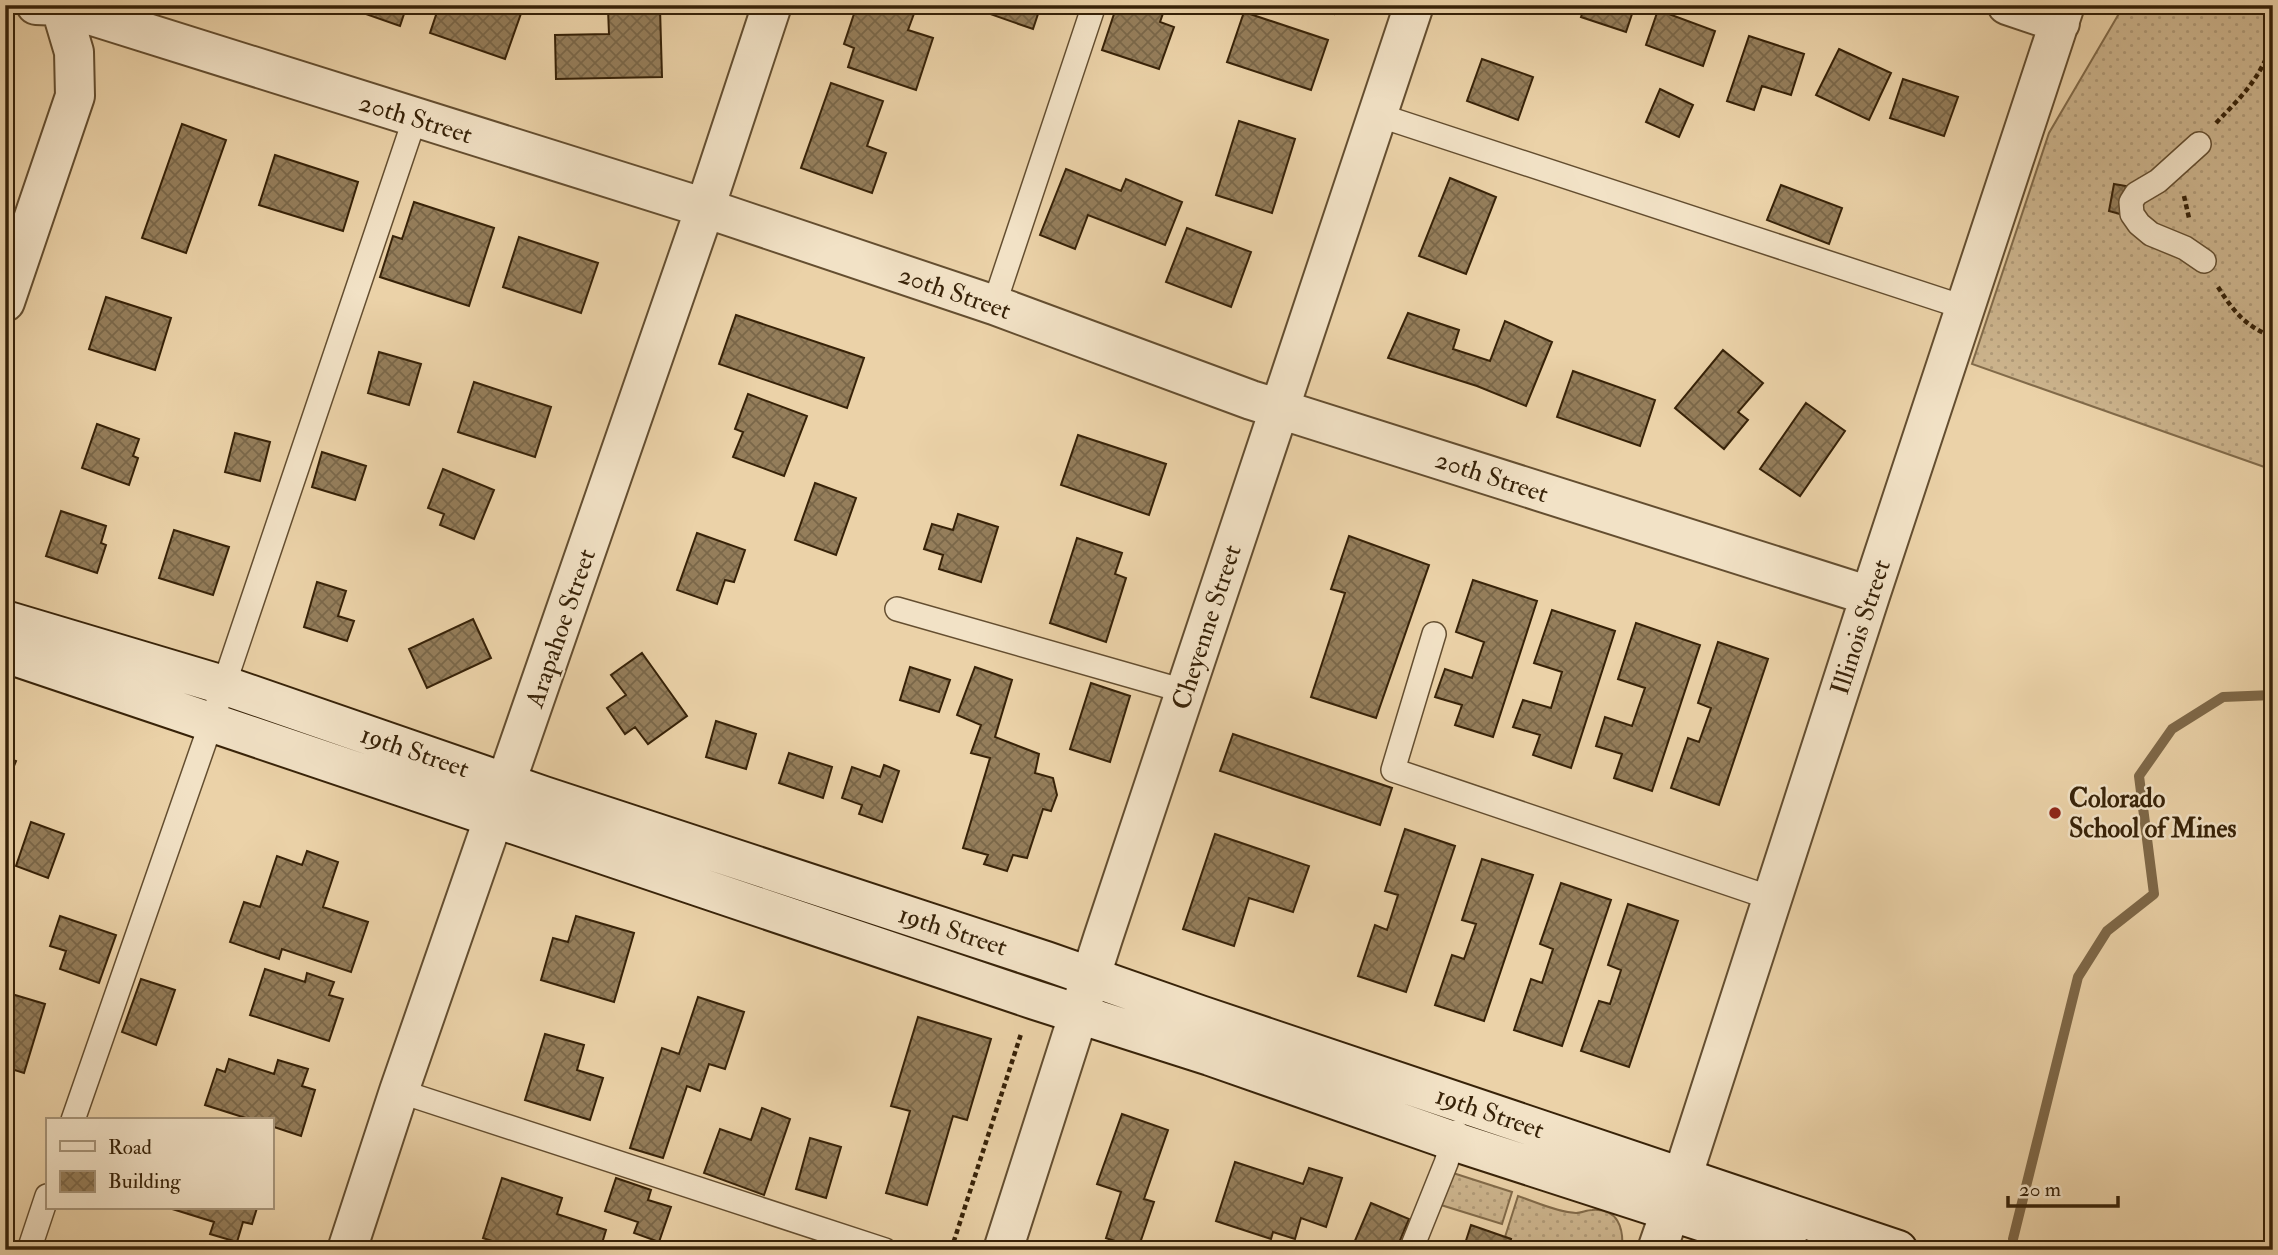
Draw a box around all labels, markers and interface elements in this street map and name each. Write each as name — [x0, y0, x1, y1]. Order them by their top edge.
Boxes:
street label: 20th Street — [355, 87, 476, 151]
street label: 20th Street — [894, 259, 1015, 327]
street label: 20th Street — [1431, 444, 1552, 510]
street label: Cheyenne Street — [1165, 541, 1249, 714]
street label: Arapahoe Street — [518, 545, 604, 713]
street label: Illinois Street — [1824, 556, 1898, 699]
street label: 19th Street — [356, 718, 473, 785]
place label: Colorado School of Mines — [2069, 783, 2236, 845]
marker: Colorado School of Mines — [2047, 805, 2063, 821]
street label: 19th Street — [894, 898, 1011, 964]
street label: 19th Street — [1431, 1079, 1548, 1146]
legend — [46, 1118, 273, 1210]
text: Road — [108, 1134, 153, 1161]
scale bar — [2008, 1164, 2119, 1208]
text: Building — [108, 1168, 181, 1195]
text: 20 m — [2019, 1176, 2061, 1203]

